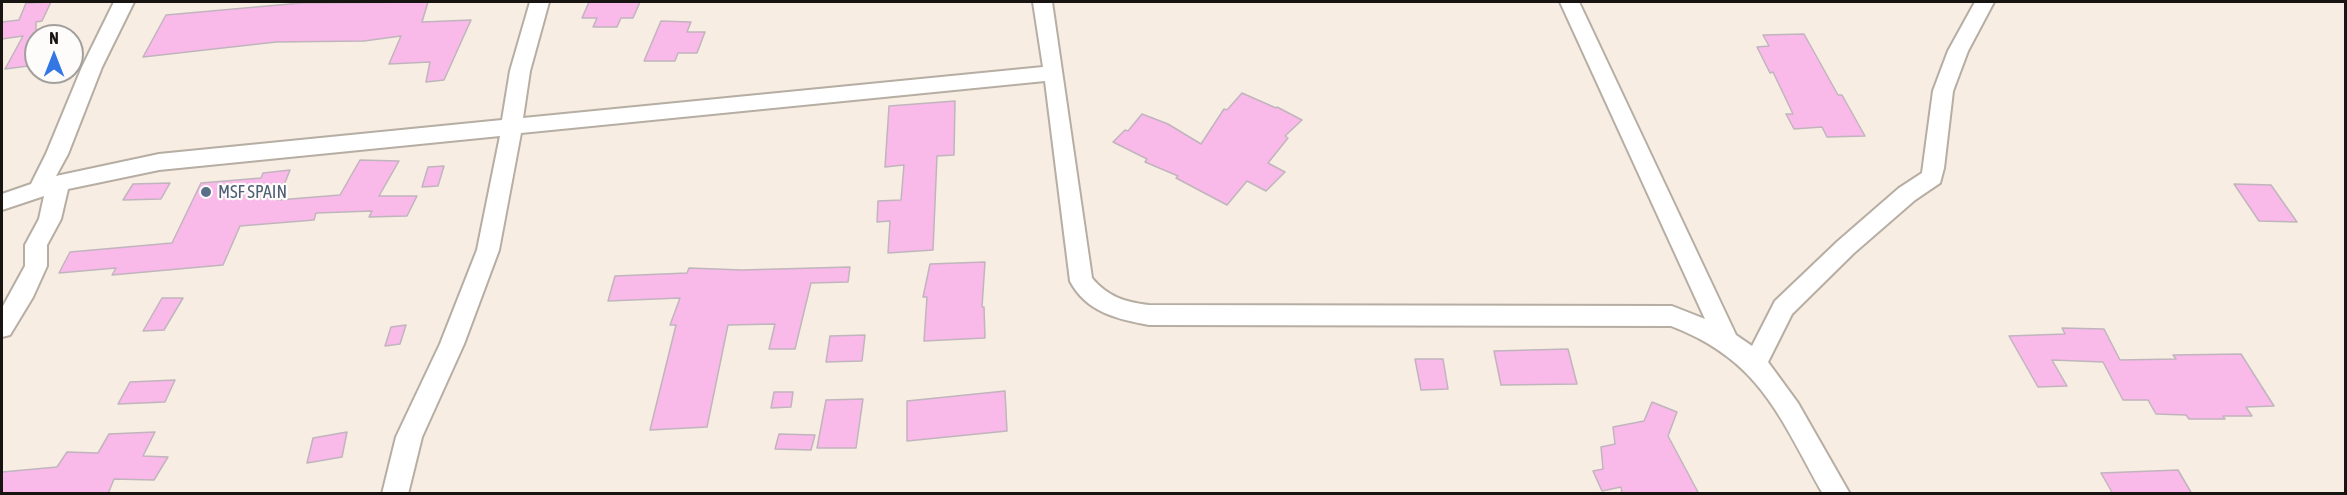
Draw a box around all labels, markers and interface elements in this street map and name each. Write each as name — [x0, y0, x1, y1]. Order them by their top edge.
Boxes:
north arrow — [24, 24, 84, 84]
text: N — [49, 29, 59, 47]
place label: MSF SPAIN — [218, 181, 287, 203]
marker: MSF SPAIN — [199, 185, 213, 199]

